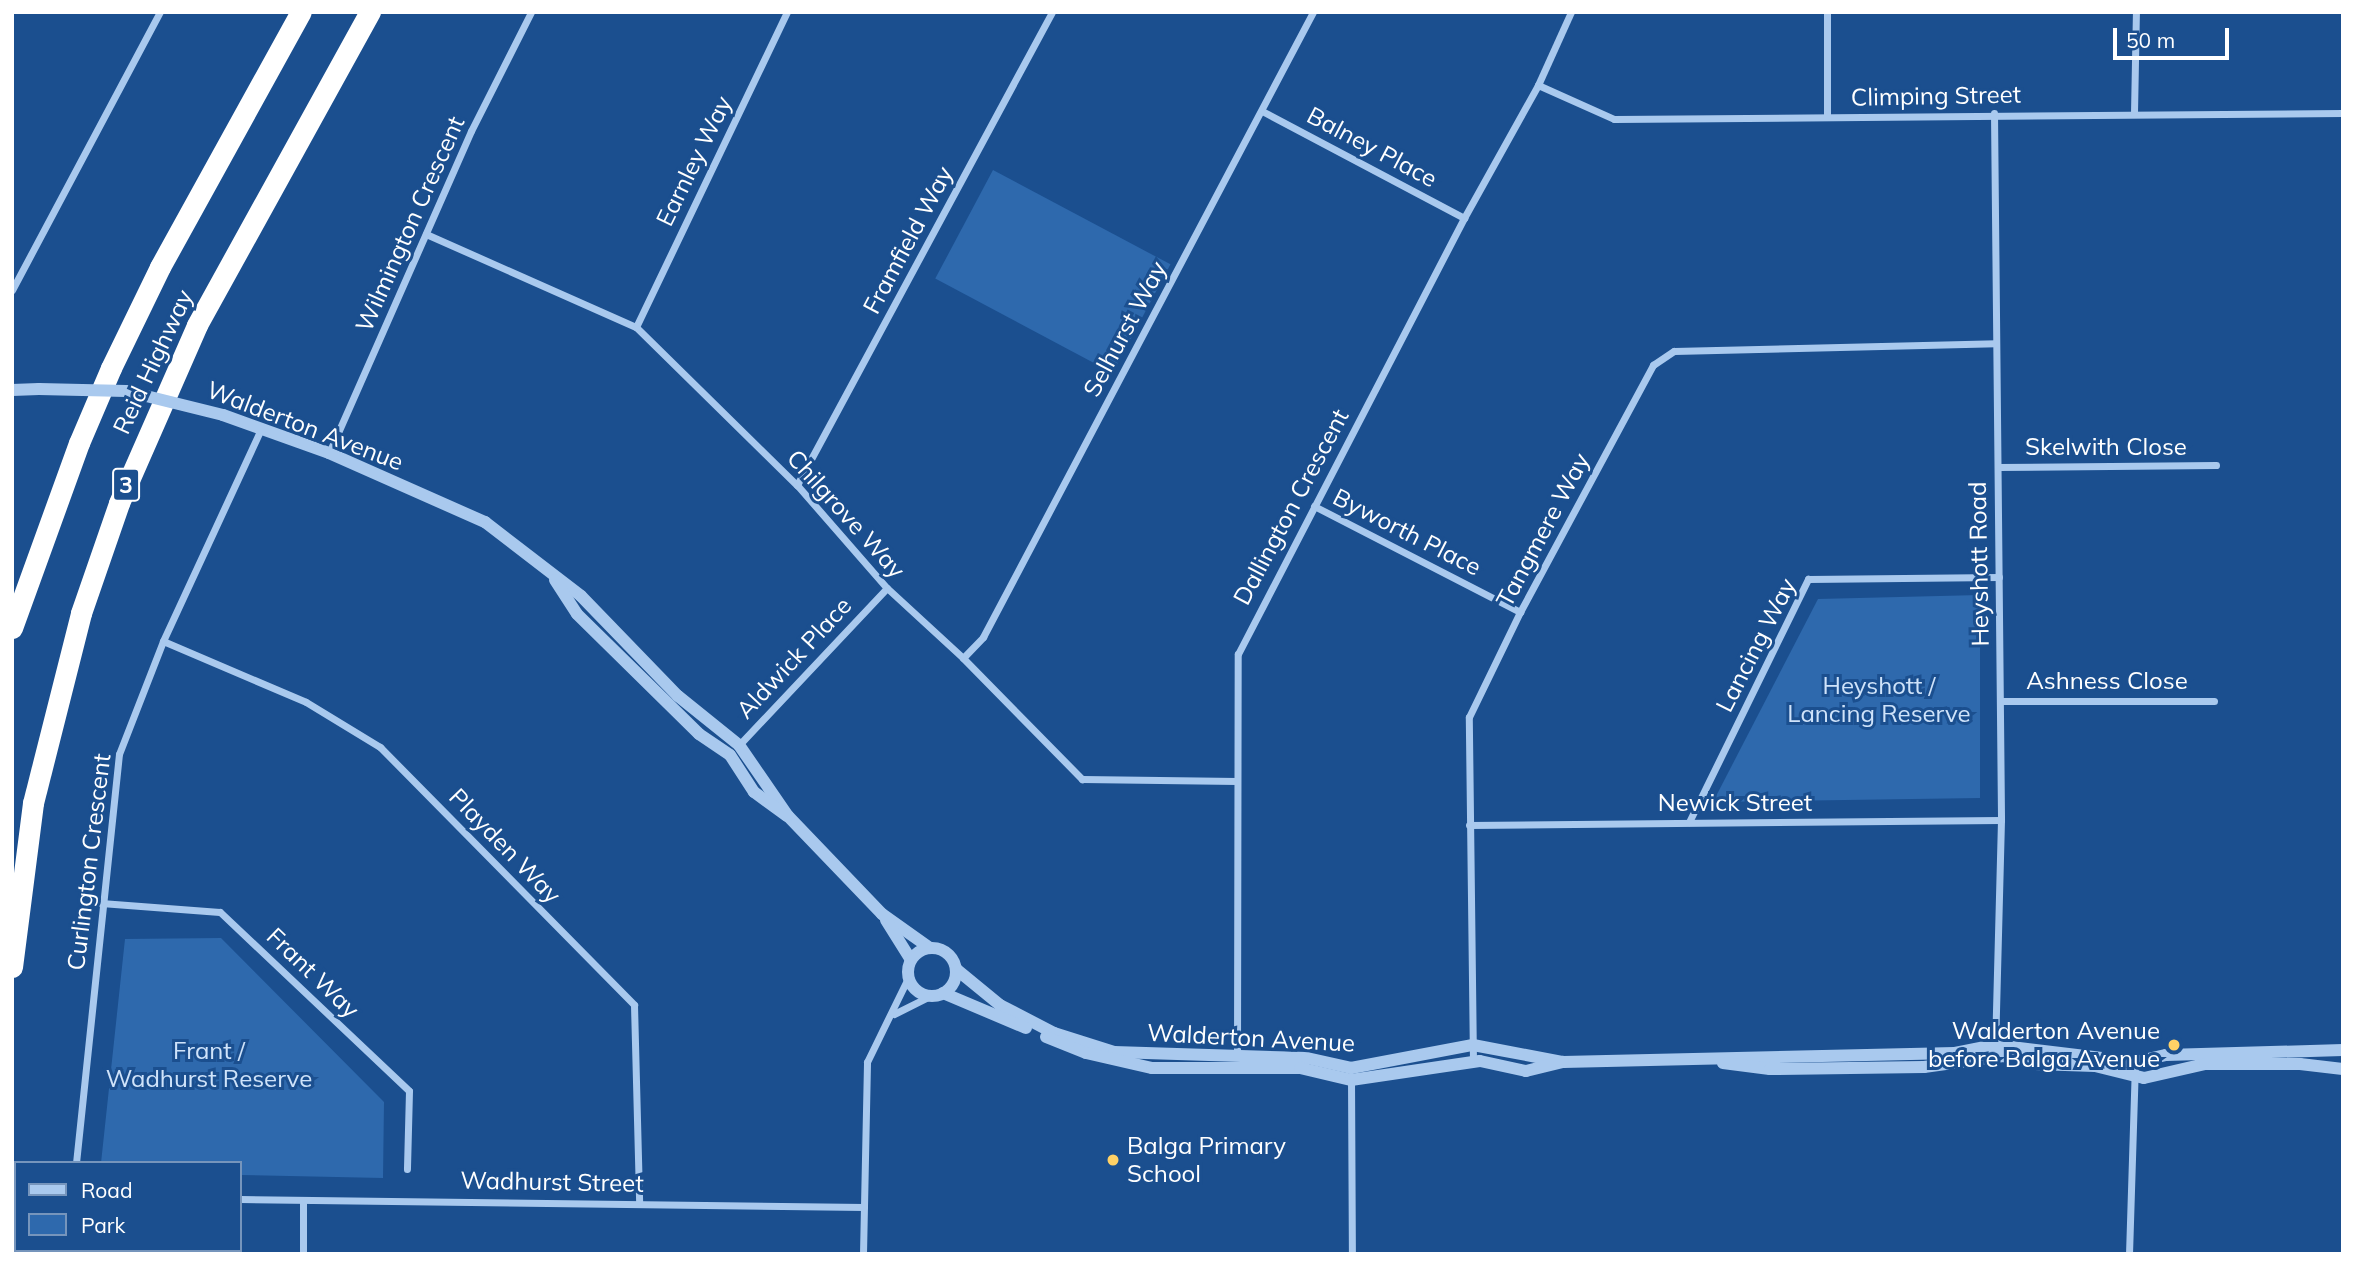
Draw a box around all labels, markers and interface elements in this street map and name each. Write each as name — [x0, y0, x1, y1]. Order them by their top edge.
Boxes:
scale bar — [2117, 14, 2232, 58]
text: 50 m — [2126, 27, 2175, 53]
street label: Climping Street — [1851, 80, 2021, 112]
street label: Earnley Way — [650, 91, 738, 231]
street label: Balney Place — [1302, 101, 1442, 193]
street label: Wilmington Crescent — [349, 112, 471, 336]
street label: Framfield Way — [857, 161, 959, 319]
street label: Selhurst Way — [1077, 256, 1173, 402]
street label: Reid Highway — [107, 285, 199, 439]
street label: Walderton Avenue — [203, 375, 407, 477]
street label: Dallington Crescent — [1227, 404, 1355, 610]
street label: Skelwith Close — [2025, 433, 2187, 461]
street label: Chilgrove Way — [781, 444, 911, 584]
street label: Tangmere Way — [1490, 448, 1596, 612]
road number: 3 — [112, 466, 140, 505]
street label: Heyshott Road — [1963, 481, 1995, 647]
street label: Byworth Place — [1328, 482, 1486, 582]
street label: Lancing Way — [1710, 573, 1802, 717]
street label: Aldwick Place — [731, 591, 857, 725]
street label: Ashness Close — [2026, 667, 2188, 695]
park label: Heyshott / Lancing Reserve — [1787, 672, 1971, 728]
street label: Curlington Crescent — [61, 752, 117, 972]
street label: Playden Way — [443, 783, 567, 909]
street label: Newick Street — [1658, 789, 1812, 817]
street label: Frant Way — [261, 922, 365, 1024]
place label: Walderton Avenue before Balga Avenue — [1928, 1017, 2160, 1073]
street label: Walderton Avenue — [1146, 1018, 1356, 1058]
park label: Frant / Wadhurst Reserve — [106, 1037, 312, 1093]
marker: Walderton Avenue before Balga Avenue — [2166, 1037, 2182, 1053]
place label: Balga Primary School — [1127, 1132, 1286, 1188]
marker: Balga Primary School — [1105, 1152, 1121, 1168]
legend — [14, 1161, 242, 1252]
street label: Wadhurst Street — [460, 1166, 644, 1198]
text: Road — [81, 1177, 132, 1203]
text: Park — [81, 1212, 125, 1238]

